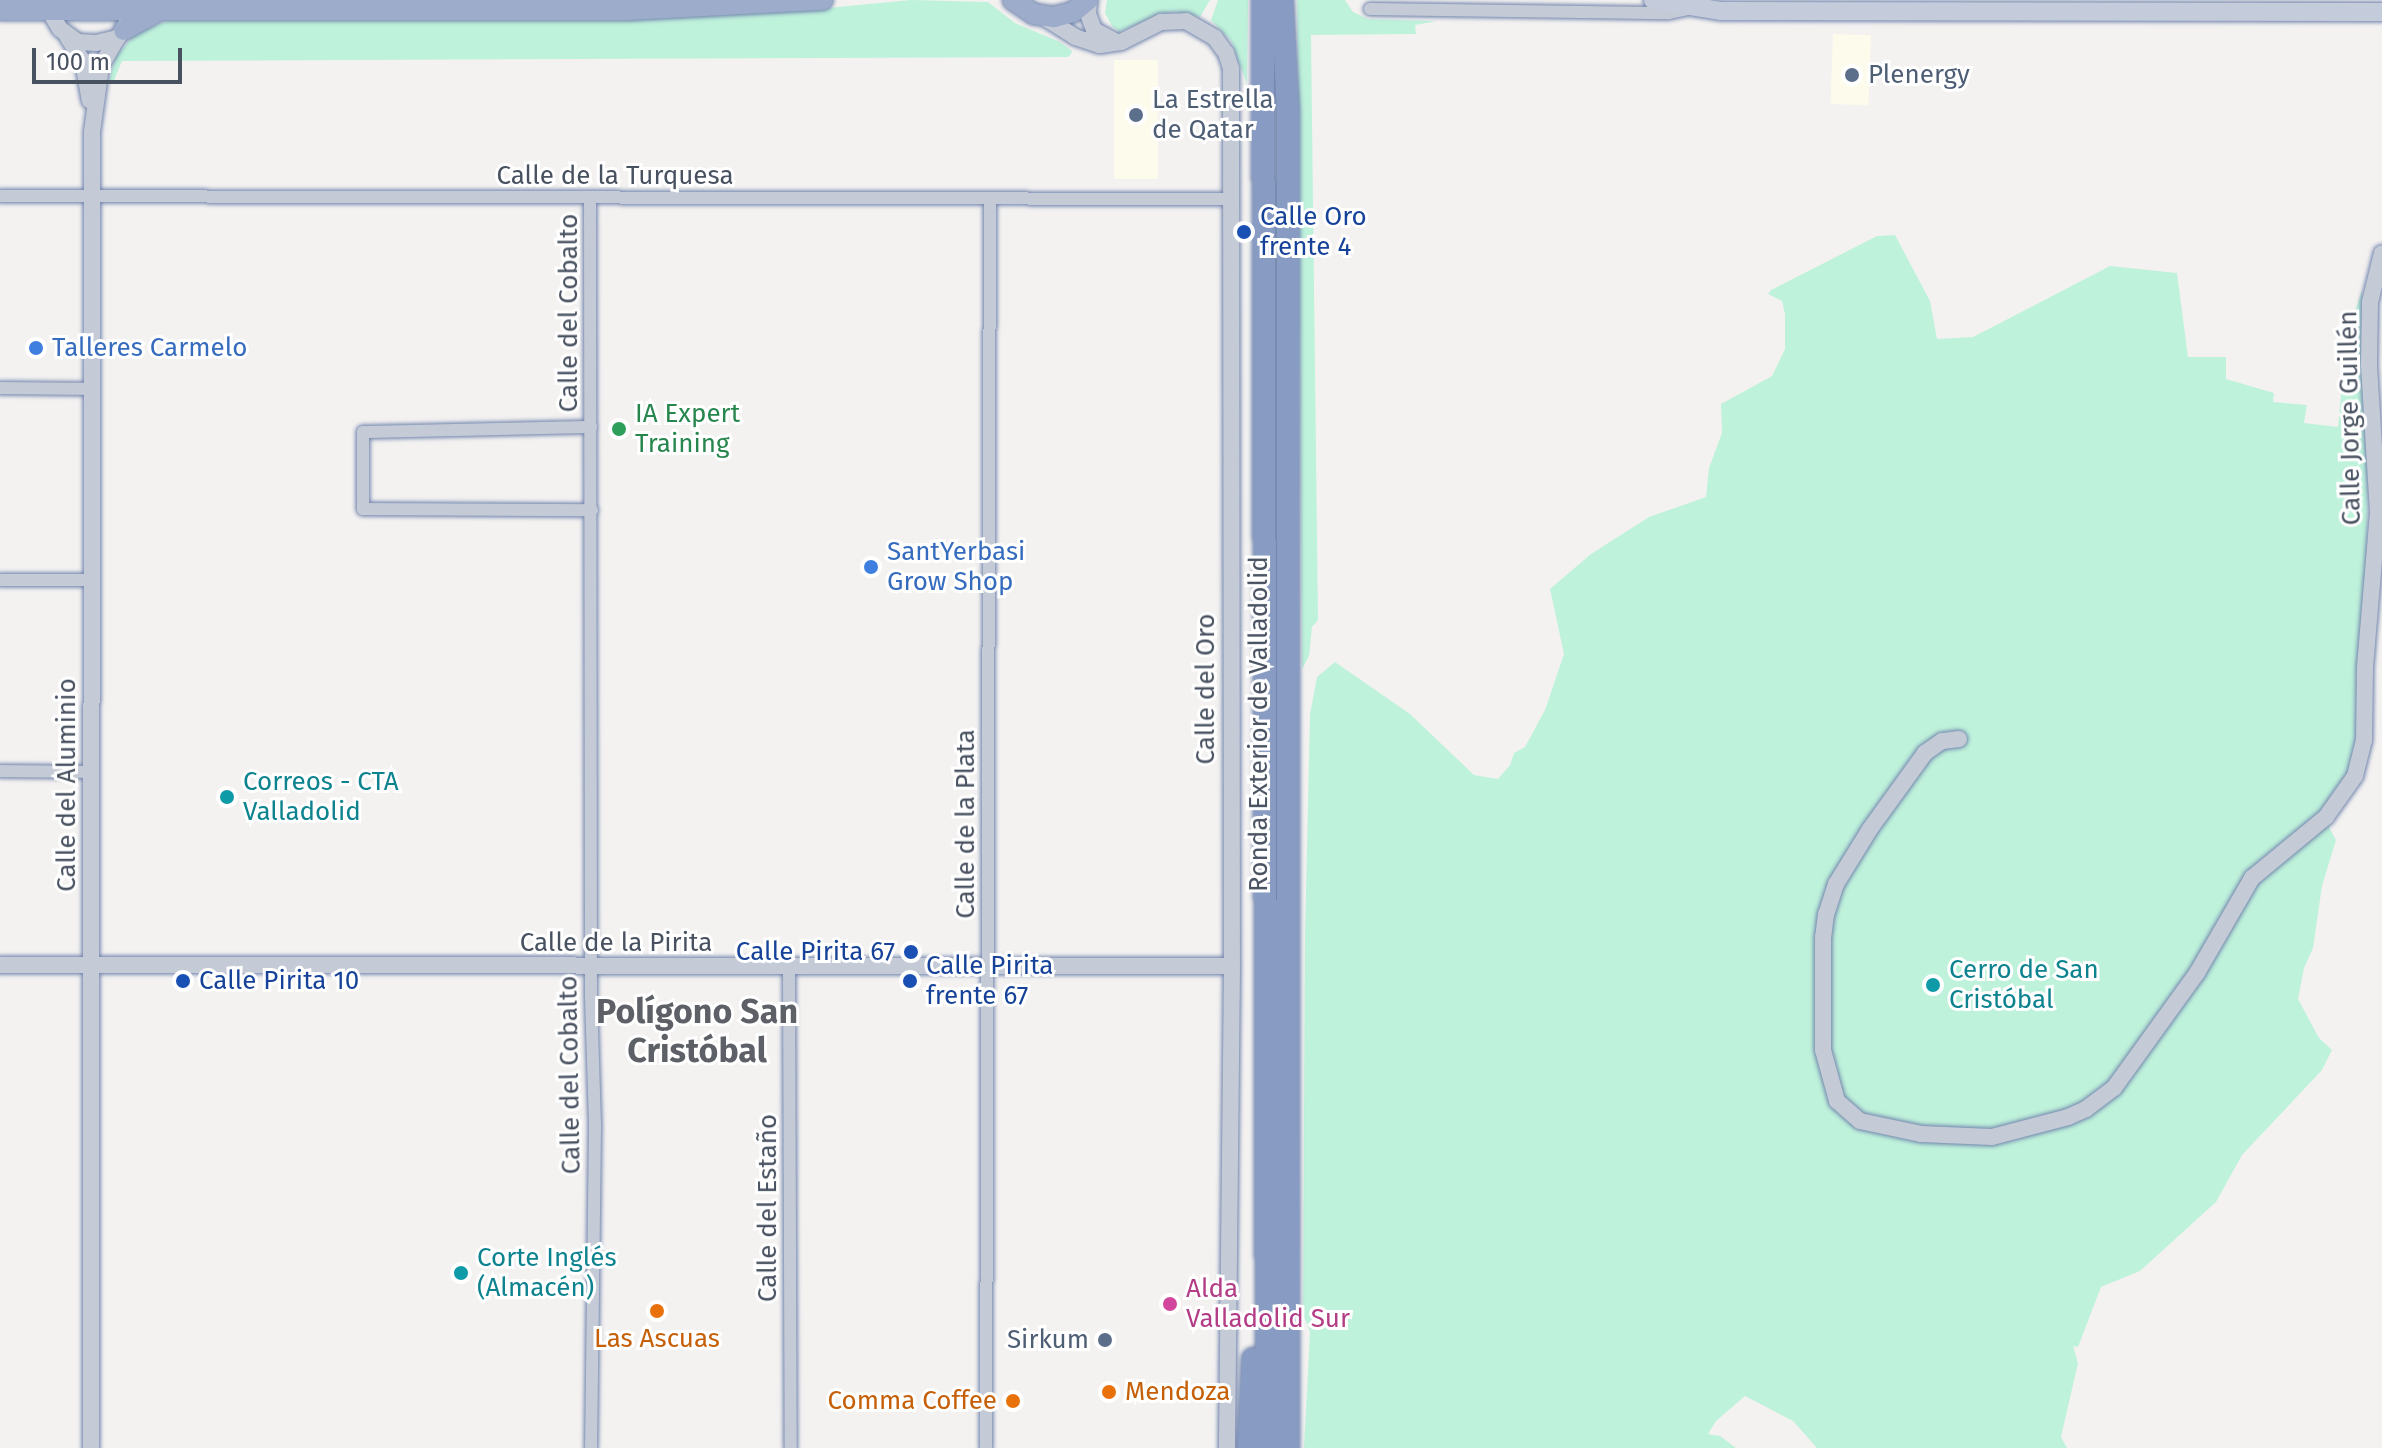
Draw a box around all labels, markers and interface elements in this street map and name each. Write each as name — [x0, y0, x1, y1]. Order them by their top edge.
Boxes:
scale bar — [36, 32, 186, 82]
text: 100 m — [46, 48, 110, 76]
place label: Plenergy — [1868, 59, 1970, 91]
marker: Plenergy — [1843, 66, 1861, 84]
place label: La Estrella de Qatar — [1152, 84, 1274, 146]
marker: La Estrella de Qatar — [1127, 106, 1145, 124]
street label: Calle de la Turquesa — [496, 160, 734, 192]
place label: Calle Oro frente 4 — [1260, 201, 1367, 262]
street label: Calle del Cobalto — [553, 214, 585, 412]
marker: Calle Oro frente 4 — [1235, 223, 1253, 241]
street label: Calle Jorge Guillén — [2333, 310, 2367, 526]
place label: Talleres Carmelo — [52, 332, 247, 364]
marker: Talleres Carmelo — [27, 339, 45, 357]
place label: IA Expert Training — [635, 398, 740, 460]
marker: IA Expert Training — [610, 420, 628, 438]
place label: SantYerbasi Grow Shop — [887, 536, 1025, 598]
street label: Ronda Exterior de Valladolid — [1243, 556, 1275, 892]
marker: SantYerbasi Grow Shop — [862, 558, 880, 576]
street label: Calle del Oro — [1190, 613, 1222, 765]
street label: Calle del Aluminio — [51, 678, 83, 892]
street label: Calle de la Plata — [950, 729, 982, 919]
place label: Correos - CTA Valladolid — [243, 766, 399, 828]
marker: Correos - CTA Valladolid — [218, 788, 236, 806]
street label: Calle de la Pirita — [520, 927, 712, 959]
place label: Calle Pirita 67 — [736, 936, 895, 968]
marker: Calle Pirita 67 — [902, 943, 920, 961]
place label: Calle Pirita frente 67 — [926, 950, 1054, 1012]
place label: Cerro de San Cristóbal — [1949, 954, 2099, 1016]
place label: Calle Pirita 10 — [199, 965, 359, 997]
marker: Calle Pirita 10 — [174, 972, 192, 990]
marker: Calle Pirita frente 67 — [901, 972, 919, 990]
street label: Calle del Cobalto — [553, 975, 587, 1175]
marker: Cerro de San Cristóbal — [1924, 976, 1942, 994]
district label: Polígono San Cristóbal — [596, 991, 798, 1070]
street label: Calle del Estaño — [752, 1114, 784, 1302]
place label: Corte Inglés (Almacén) — [477, 1242, 617, 1304]
marker: Corte Inglés (Almacén) — [452, 1264, 470, 1282]
place label: Alda Valladolid Sur — [1186, 1273, 1350, 1334]
marker: Alda Valladolid Sur — [1161, 1295, 1179, 1313]
marker: Las Ascuas — [648, 1302, 666, 1320]
place label: Las Ascuas — [594, 1323, 720, 1355]
place label: Sirkum — [1007, 1324, 1089, 1356]
marker: Sirkum — [1096, 1331, 1114, 1349]
place label: Mendoza — [1125, 1376, 1230, 1408]
marker: Mendoza — [1100, 1383, 1118, 1401]
place label: Comma Coffee — [827, 1385, 997, 1417]
marker: Comma Coffee — [1004, 1392, 1022, 1410]

